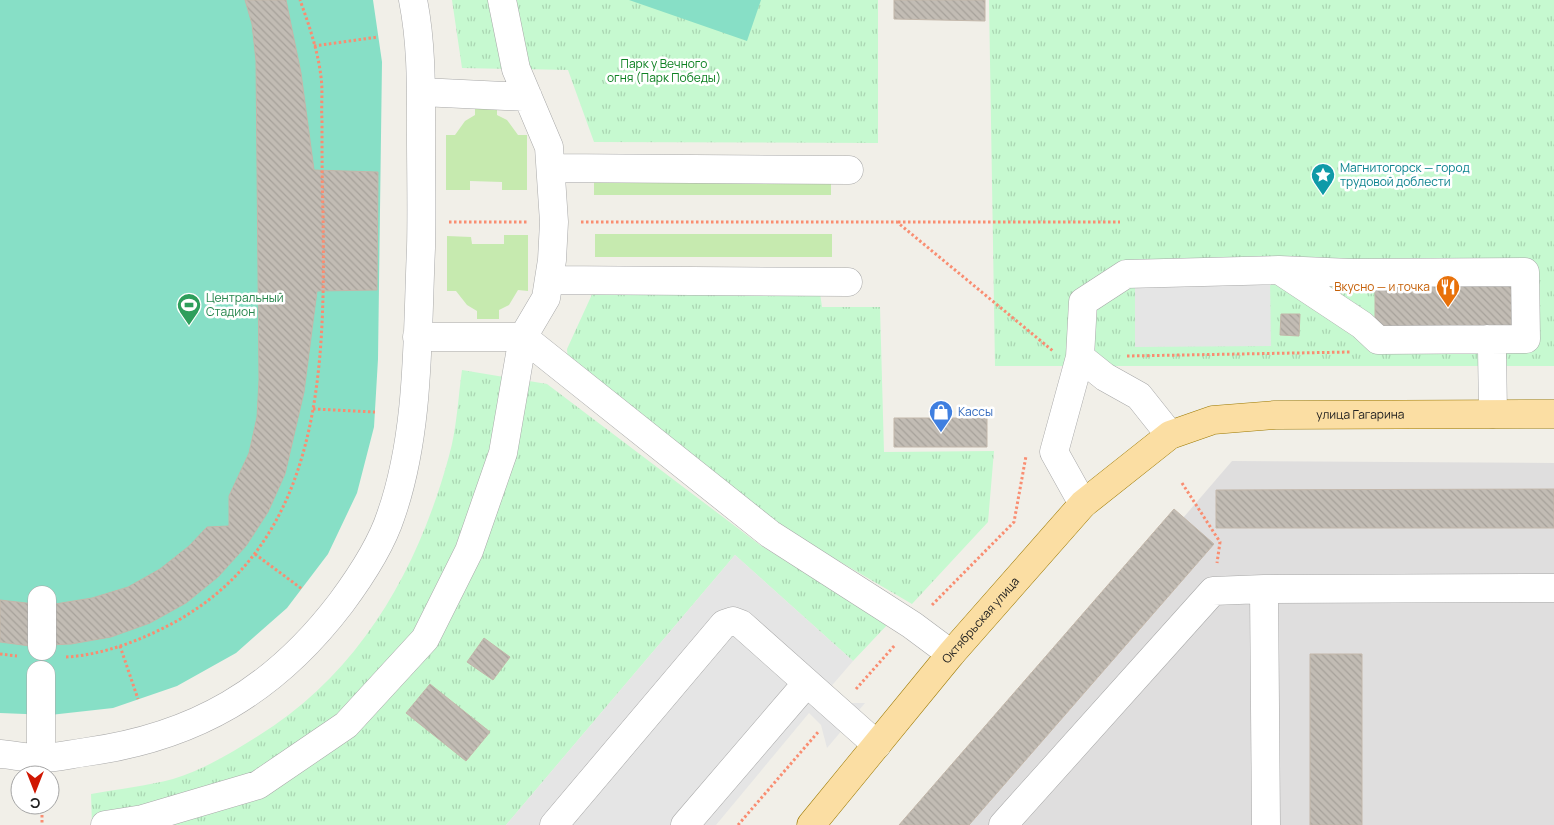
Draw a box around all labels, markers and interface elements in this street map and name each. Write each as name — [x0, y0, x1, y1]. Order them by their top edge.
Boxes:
park label: Парк у Вечного огня (Парк Победы) — [607, 55, 721, 86]
place label: Магнитогорск — город трудовой доблести — [1340, 159, 1470, 190]
place icon: Магнитогорск — город трудовой доблести — [1310, 162, 1336, 196]
restaurant icon: Вкусно — и точка — [1435, 274, 1461, 308]
place label: Вкусно — и точка — [1334, 278, 1430, 295]
place label: Центральный Стадион — [206, 289, 284, 320]
sports icon: Центральный Стадион — [176, 292, 202, 326]
shop icon: Кассы — [928, 399, 954, 433]
place label: Кассы — [958, 403, 993, 420]
street label: улица Гагарина — [1316, 406, 1405, 423]
street label: Октябрьская улица — [938, 573, 1023, 667]
north arrow — [10, 765, 60, 815]
text: С — [30, 794, 40, 813]

